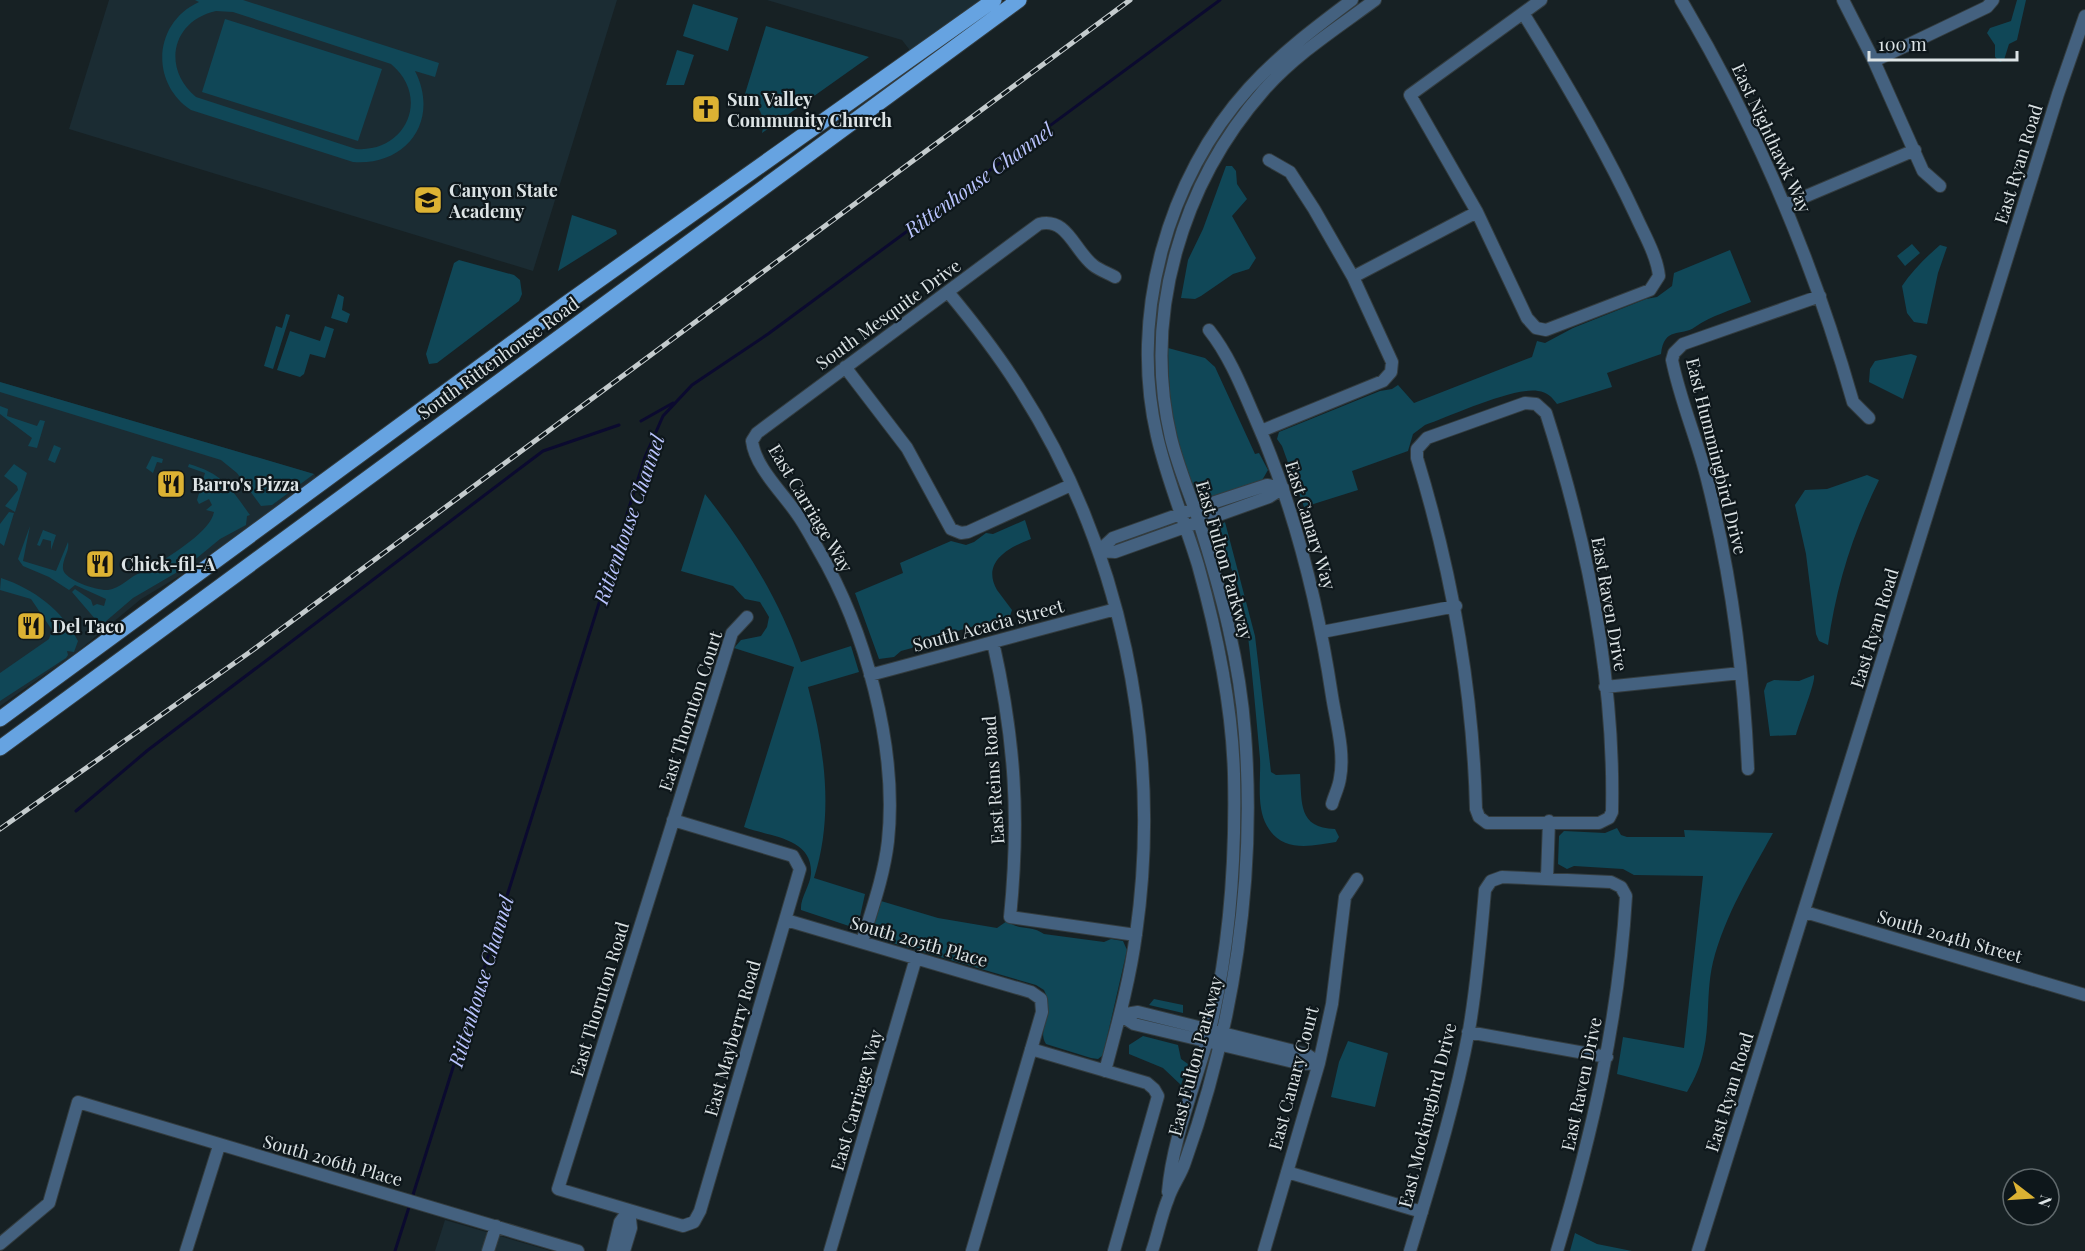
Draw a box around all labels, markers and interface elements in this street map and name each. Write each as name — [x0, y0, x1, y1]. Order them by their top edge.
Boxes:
scale bar — [1869, 24, 2018, 62]
text: 100 m — [1878, 32, 1927, 56]
street label: East Nighthawk Way — [1727, 59, 1817, 217]
place label: Sun Valley Community Church — [727, 87, 892, 132]
church icon: Sun Valley Community Church — [690, 93, 722, 125]
street label: East Ryan Road — [1988, 101, 2048, 227]
water label: Rittenhouse Channel — [897, 115, 1059, 243]
place label: Canyon State Academy — [448, 178, 558, 223]
school or university icon: Canyon State Academy — [412, 184, 444, 216]
street label: South Mesquite Drive — [811, 253, 965, 375]
street label: South Rittenhouse Road — [413, 291, 584, 425]
street label: East Hummingbird Drive — [1681, 355, 1753, 557]
water label: Rittenhouse Channel — [586, 429, 670, 608]
street label: East Carriage Way — [763, 439, 859, 577]
street label: East Canary Way — [1280, 458, 1342, 592]
restaurant icon: Barro's Pizza — [155, 468, 187, 500]
place label: Barro's Pizza — [192, 472, 300, 496]
street label: East Fulton Parkway — [1191, 478, 1259, 642]
street label: East Raven Drive — [1586, 535, 1634, 673]
restaurant icon: Chick-fil-A — [84, 548, 116, 580]
place label: Chick-fil-A — [121, 552, 217, 576]
street label: East Ryan Road — [1844, 565, 1904, 691]
street label: South Acacia Street — [910, 593, 1067, 657]
restaurant icon: Del Taco — [15, 610, 47, 642]
place label: Del Taco — [52, 614, 124, 638]
street label: East Thornton Court — [653, 627, 727, 794]
street label: East Reins Road — [976, 714, 1009, 845]
water label: Rittenhouse Channel — [441, 891, 519, 1071]
street label: South 204th Street — [1875, 904, 2026, 968]
street label: South 205th Place — [847, 910, 991, 972]
street label: East Thornton Road — [564, 918, 634, 1079]
street label: East Mayberry Road — [698, 957, 766, 1119]
street label: East Fulton Parkway — [1162, 973, 1228, 1139]
street label: East Canary Court — [1262, 1003, 1324, 1152]
street label: East Raven Drive — [1555, 1015, 1607, 1153]
street label: East Mockingbird Drive — [1392, 1020, 1462, 1210]
street label: East Carriage Way — [824, 1027, 888, 1173]
street label: East Ryan Road — [1699, 1029, 1759, 1155]
street label: South 206th Place — [260, 1129, 406, 1191]
north arrow — [2001, 1167, 2061, 1227]
text: N — [2034, 1193, 2058, 1211]

